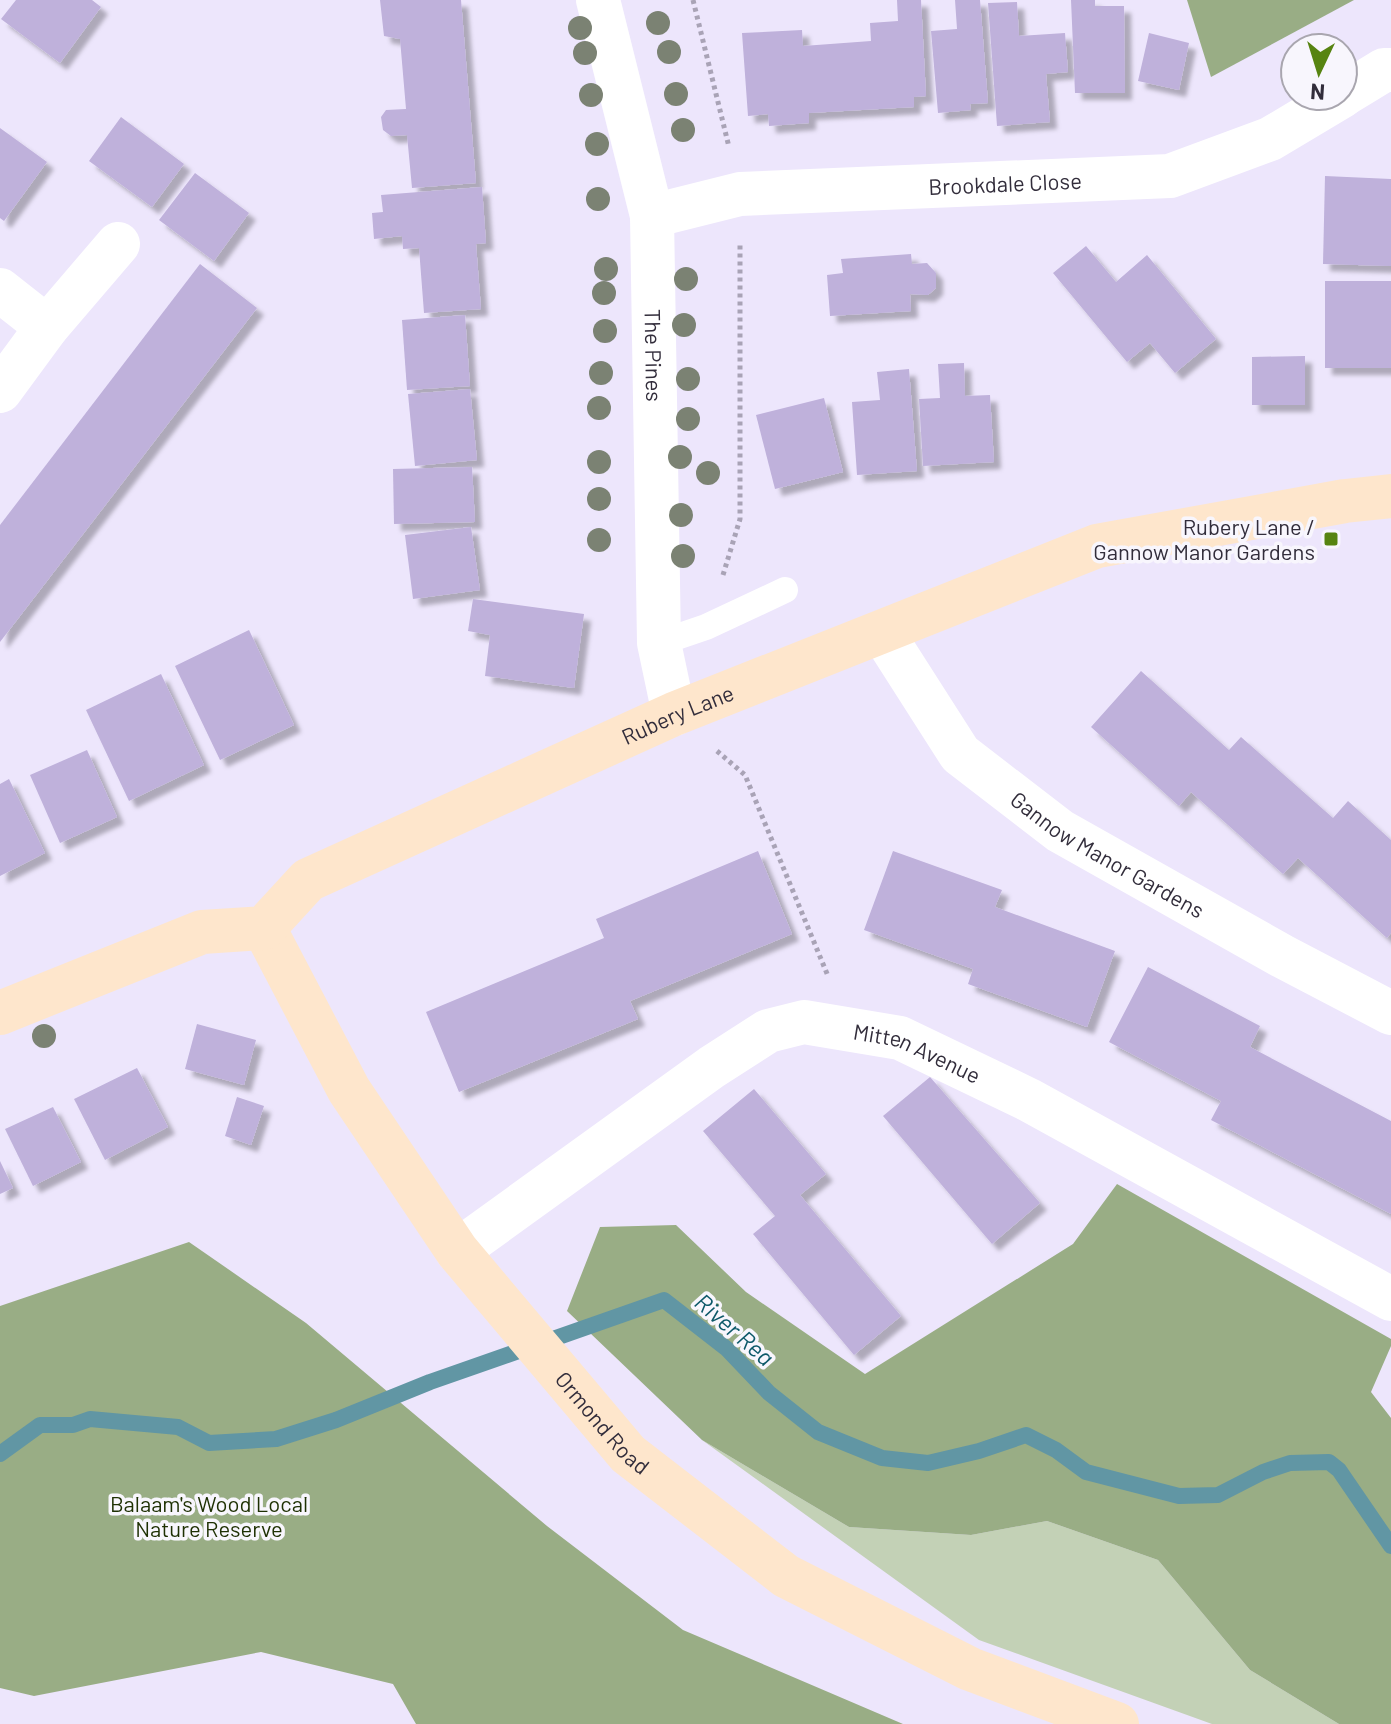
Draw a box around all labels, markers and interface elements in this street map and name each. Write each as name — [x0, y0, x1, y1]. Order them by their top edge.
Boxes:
north arrow — [1279, 32, 1359, 112]
text: N — [1309, 79, 1326, 106]
street label: Brookdale Close — [928, 167, 1082, 199]
street label: The Pines — [641, 309, 668, 402]
place label: Rubery Lane / Gannow Manor Gardens — [1093, 513, 1315, 564]
marker: Rubery Lane / Gannow Manor Gardens — [1322, 530, 1340, 548]
street label: Rubery Lane — [617, 679, 737, 749]
street label: Gannow Manor Gardens — [1006, 785, 1209, 923]
street label: Mitten Avenue — [852, 1017, 985, 1088]
water label: River Rea — [689, 1287, 781, 1371]
street label: Ormond Road — [551, 1366, 655, 1479]
park label: Balaam's Wood Local Nature Reserve — [110, 1490, 308, 1541]

